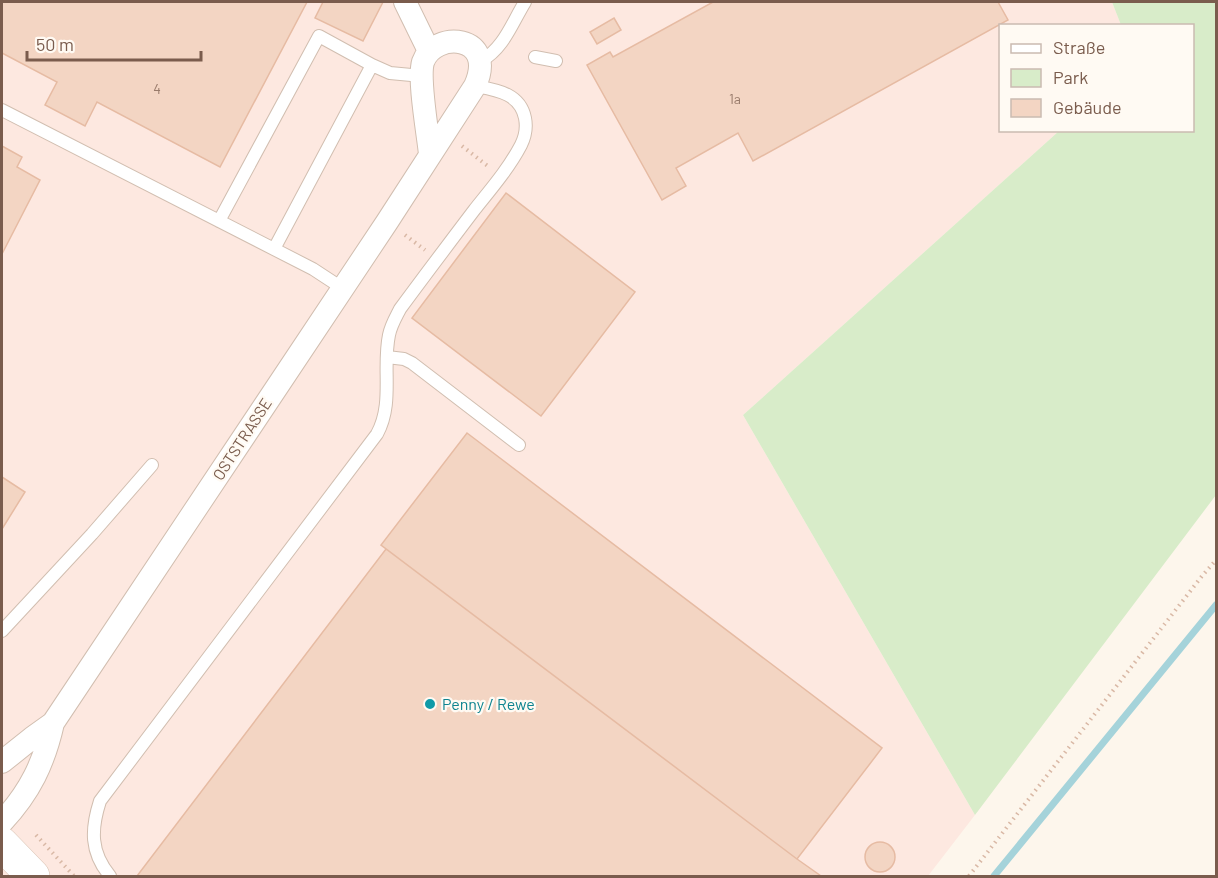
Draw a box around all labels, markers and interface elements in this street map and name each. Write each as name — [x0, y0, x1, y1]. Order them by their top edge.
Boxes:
scale bar — [27, 24, 201, 62]
legend — [999, 24, 1194, 132]
text: 50 m — [36, 33, 74, 55]
text: Straße — [1053, 36, 1105, 58]
text: Park — [1053, 66, 1088, 88]
house number: 4 — [153, 80, 161, 97]
house number: 1a — [729, 90, 741, 107]
text: Gebäude — [1053, 96, 1122, 118]
street label: OSTSTRASSE — [208, 394, 275, 483]
place label: Penny / Rewe — [442, 694, 535, 713]
marker: Penny / Rewe — [423, 697, 437, 711]

